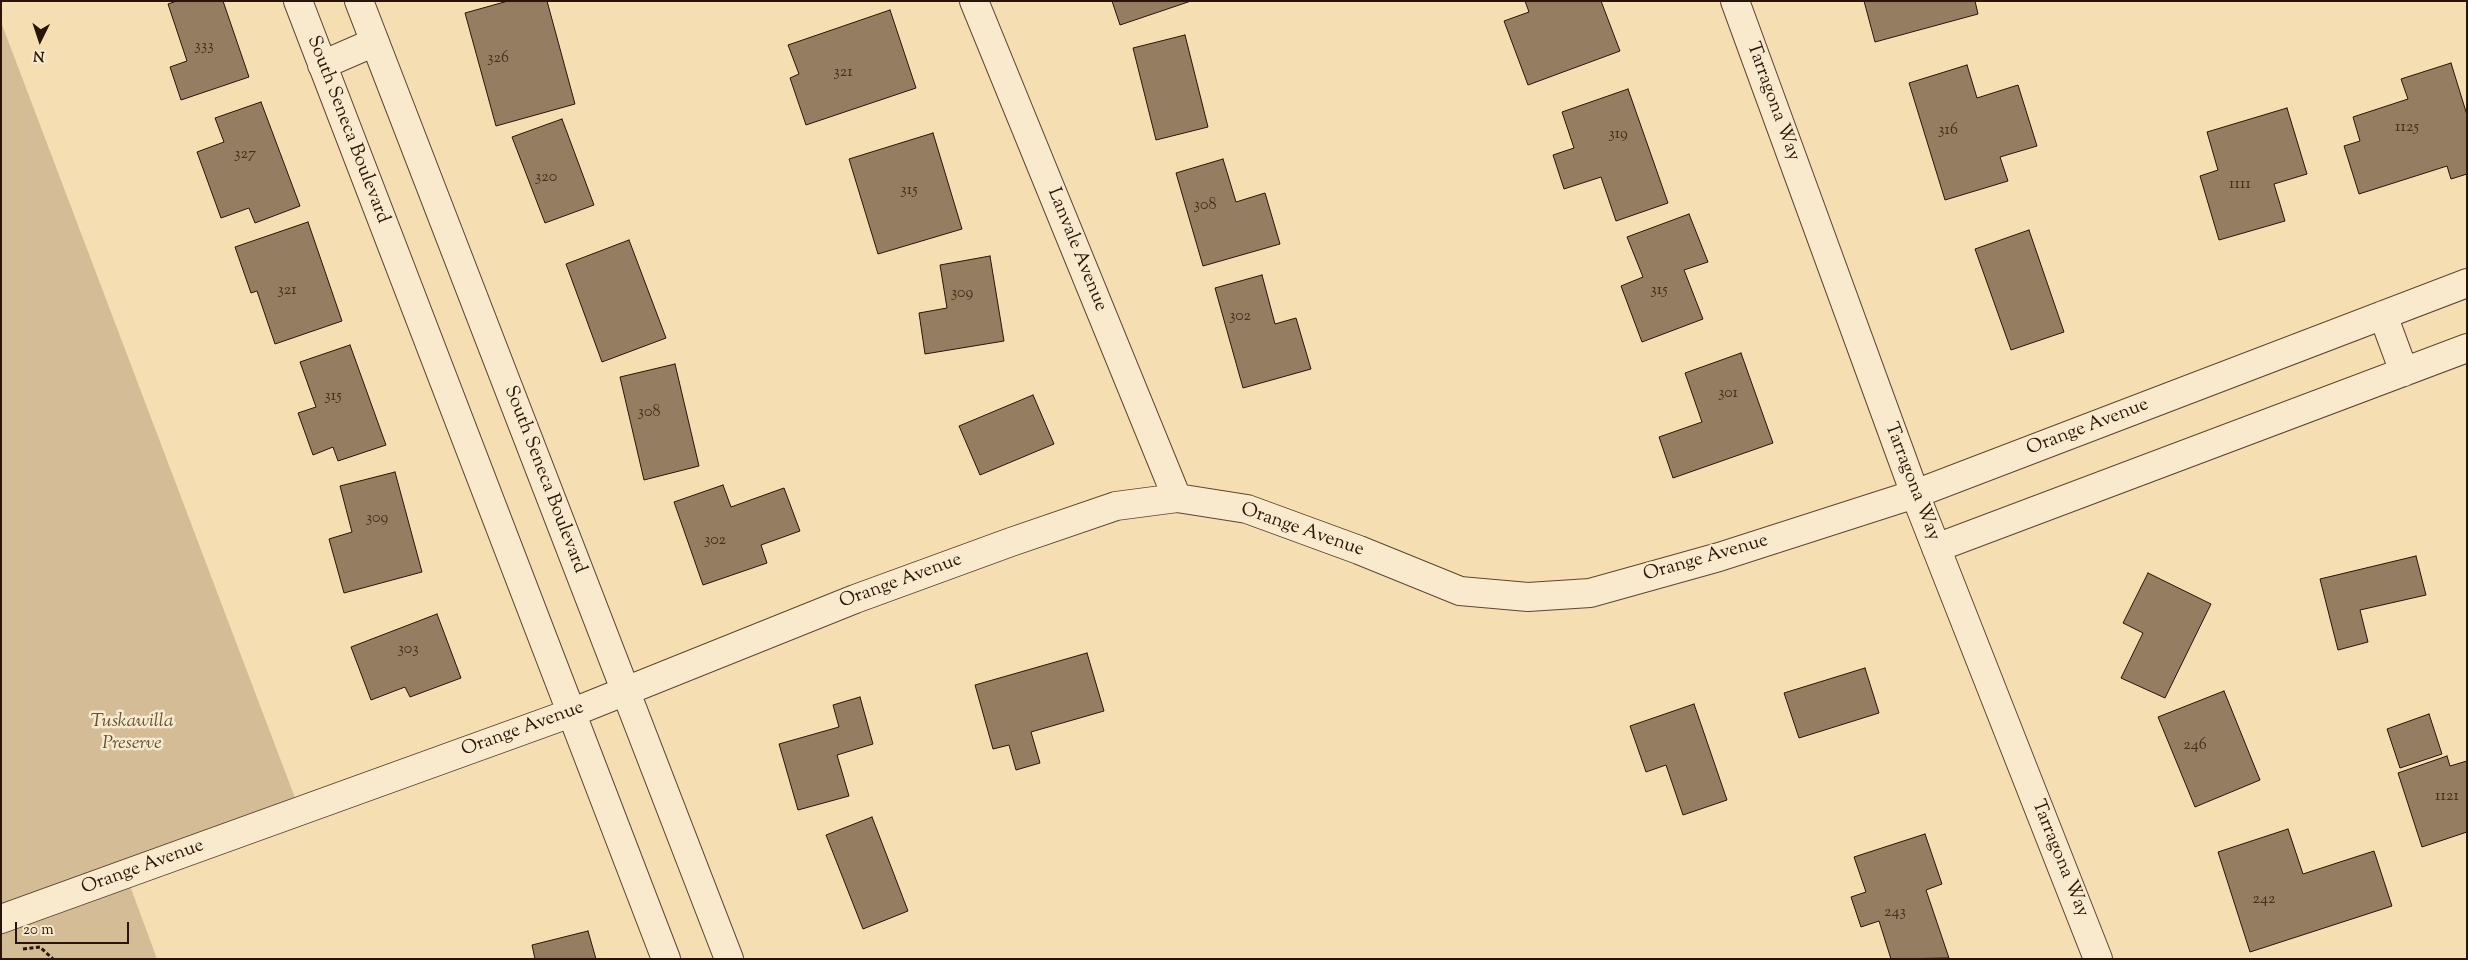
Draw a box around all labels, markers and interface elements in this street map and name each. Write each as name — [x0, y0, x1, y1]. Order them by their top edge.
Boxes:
north arrow — [15, 15, 65, 65]
street label: South Seneca Boulevard — [301, 33, 393, 227]
house number: 333 — [194, 37, 214, 57]
street label: Tarragona Way — [1740, 40, 1804, 164]
text: N — [33, 45, 45, 65]
house number: 326 — [487, 49, 509, 69]
house number: 321 — [833, 63, 853, 83]
house number: 1125 — [2395, 118, 2419, 138]
house number: 316 — [1938, 121, 1958, 141]
house number: 319 — [1608, 125, 1628, 145]
house number: 327 — [234, 145, 256, 165]
house number: 320 — [535, 168, 557, 188]
house number: 1111 — [2229, 175, 2251, 195]
house number: 315 — [900, 181, 918, 201]
street label: Lanvale Avenue — [1041, 185, 1111, 315]
house number: 308 — [1194, 196, 1216, 216]
house number: 321 — [277, 281, 297, 301]
house number: 315 — [1650, 281, 1668, 301]
house number: 309 — [951, 284, 973, 304]
house number: 302 — [1229, 307, 1251, 327]
street label: South Seneca Boulevard — [498, 383, 590, 577]
house number: 301 — [1718, 384, 1738, 404]
house number: 315 — [324, 387, 342, 407]
street label: Orange Avenue — [2024, 394, 2152, 462]
house number: 308 — [638, 403, 660, 423]
street label: Tarragona Way — [1878, 420, 1944, 544]
street label: Orange Avenue — [1237, 499, 1367, 563]
house number: 309 — [366, 509, 388, 529]
street label: Orange Avenue — [1641, 530, 1771, 588]
house number: 302 — [704, 531, 726, 551]
street label: Orange Avenue — [837, 549, 965, 615]
house number: 303 — [397, 640, 419, 660]
street label: Orange Avenue — [459, 697, 587, 763]
park label: Tuskawilla Preserve — [91, 712, 173, 756]
house number: 246 — [2183, 736, 2207, 756]
house number: 1121 — [2435, 787, 2459, 807]
street label: Tarragona Way — [2025, 797, 2093, 921]
street label: Orange Avenue — [79, 835, 207, 901]
house number: 242 — [2252, 890, 2276, 910]
house number: 243 — [1884, 903, 1906, 923]
scale bar — [18, 912, 131, 944]
text: 20 m — [23, 920, 54, 941]

